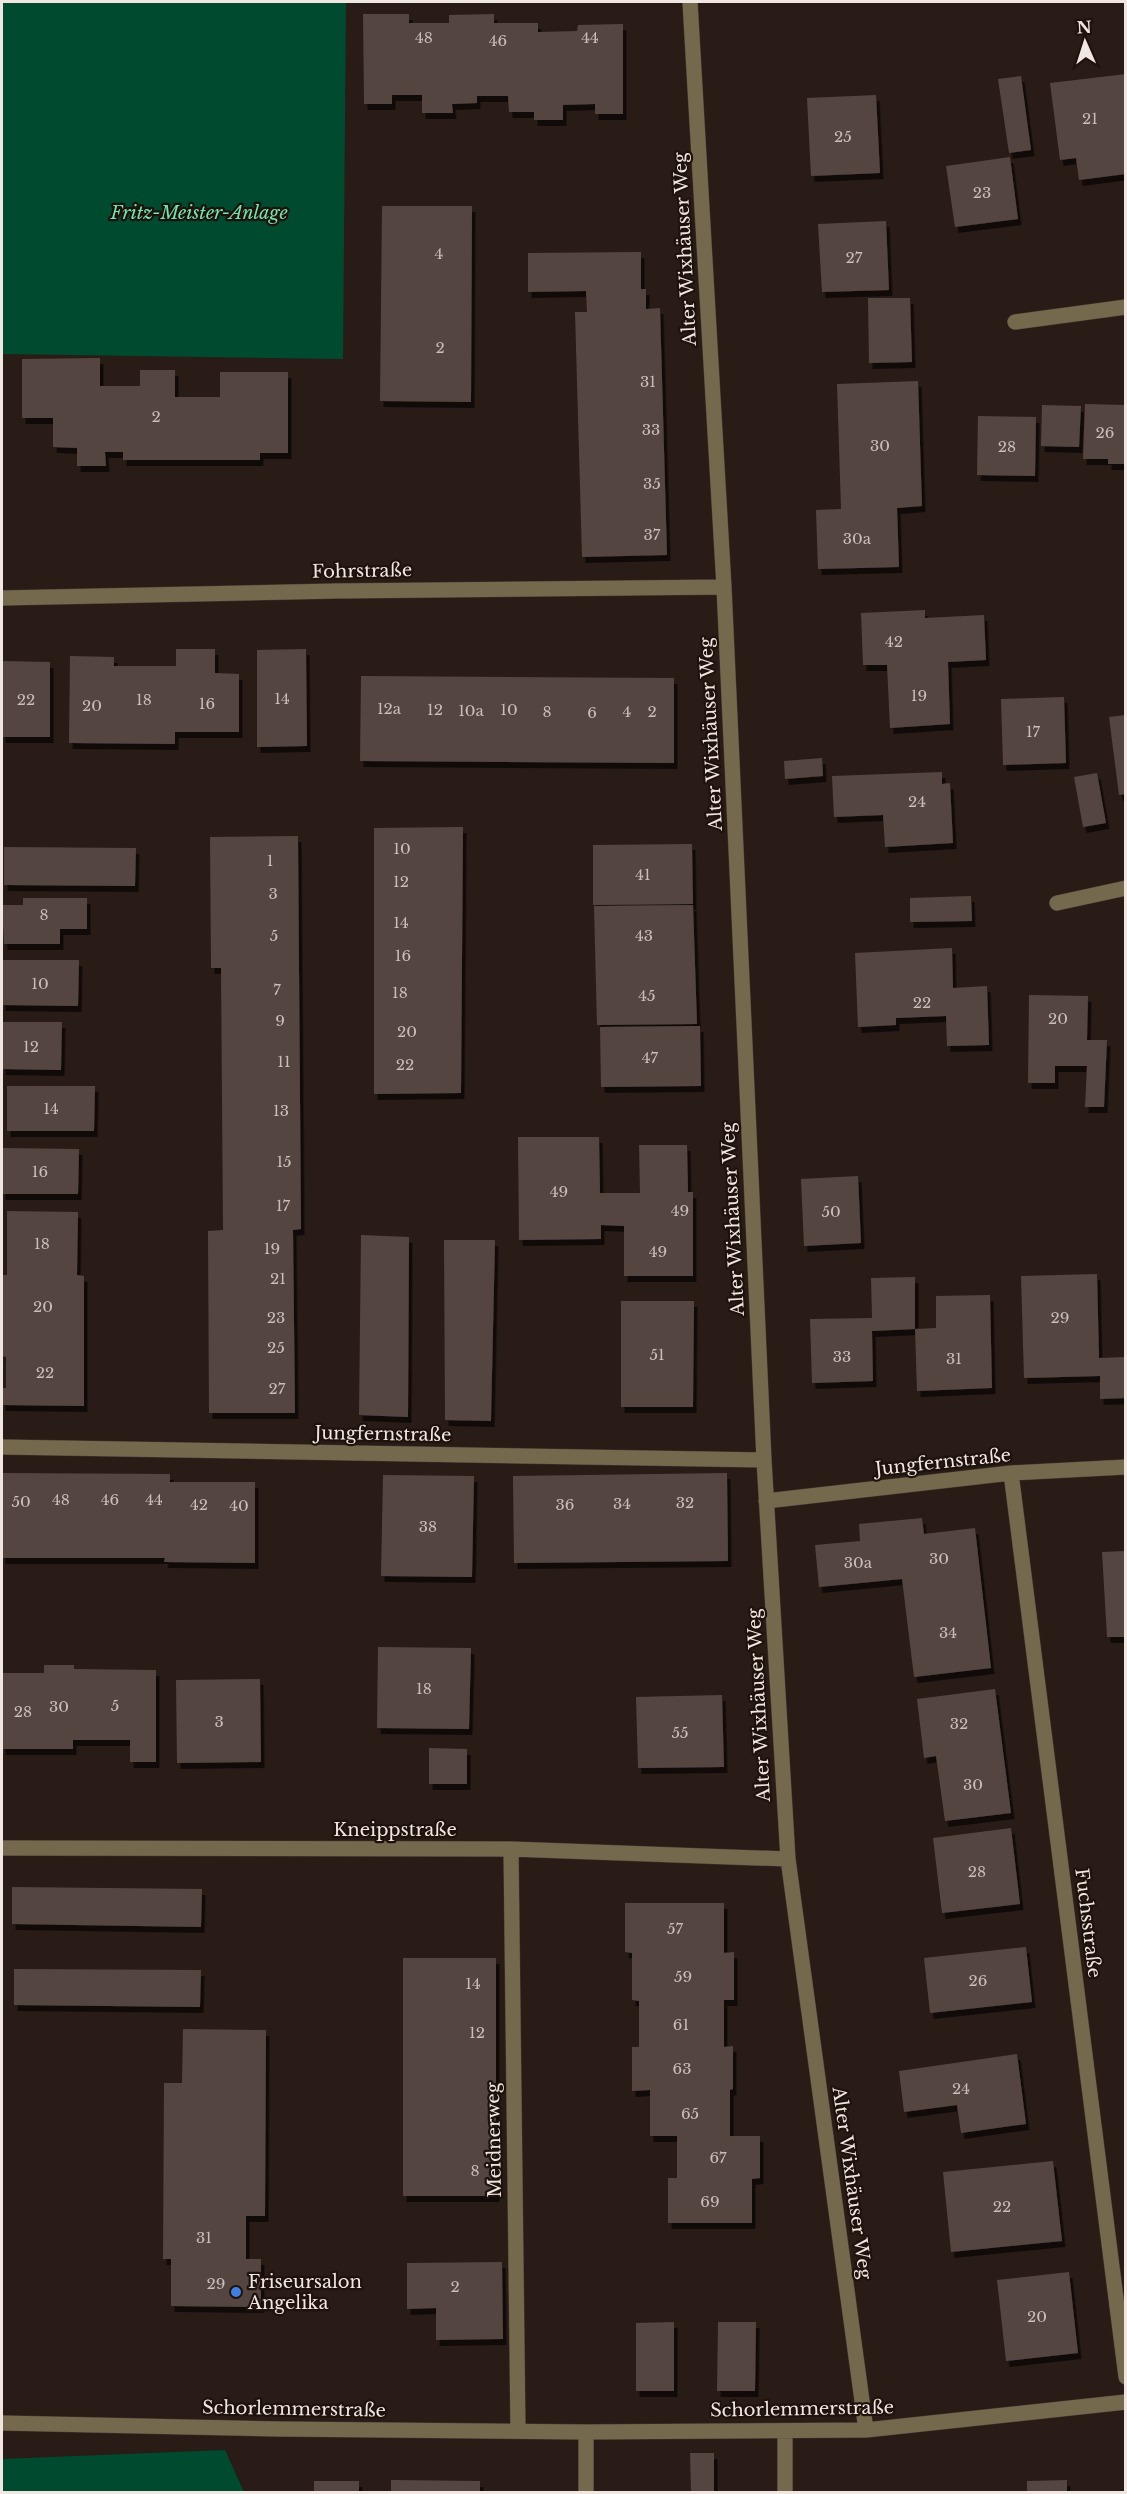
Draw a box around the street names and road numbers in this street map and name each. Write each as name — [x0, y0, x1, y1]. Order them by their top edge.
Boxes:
street label: Alter Wixhäuser Weg — [669, 151, 701, 347]
street label: Fohrstraße — [312, 559, 412, 583]
street label: Alter Wixhäuser Weg — [695, 636, 727, 832]
street label: Alter Wixhäuser Weg — [717, 1121, 749, 1317]
street label: Jungfernstraße — [313, 1422, 451, 1446]
street label: Jungfernstraße — [872, 1444, 1012, 1480]
street label: Alter Wixhäuser Weg — [743, 1607, 775, 1803]
street label: Kneippstraße — [333, 1819, 457, 1841]
street label: Fuchsstraße — [1070, 1867, 1106, 1979]
street label: Meidnerweg — [482, 2082, 506, 2198]
street label: Alter Wixhäuser Weg — [827, 2084, 876, 2281]
street label: Schorlemmerstraße — [202, 2396, 386, 2422]
street label: Schorlemmerstraße — [710, 2396, 894, 2422]

